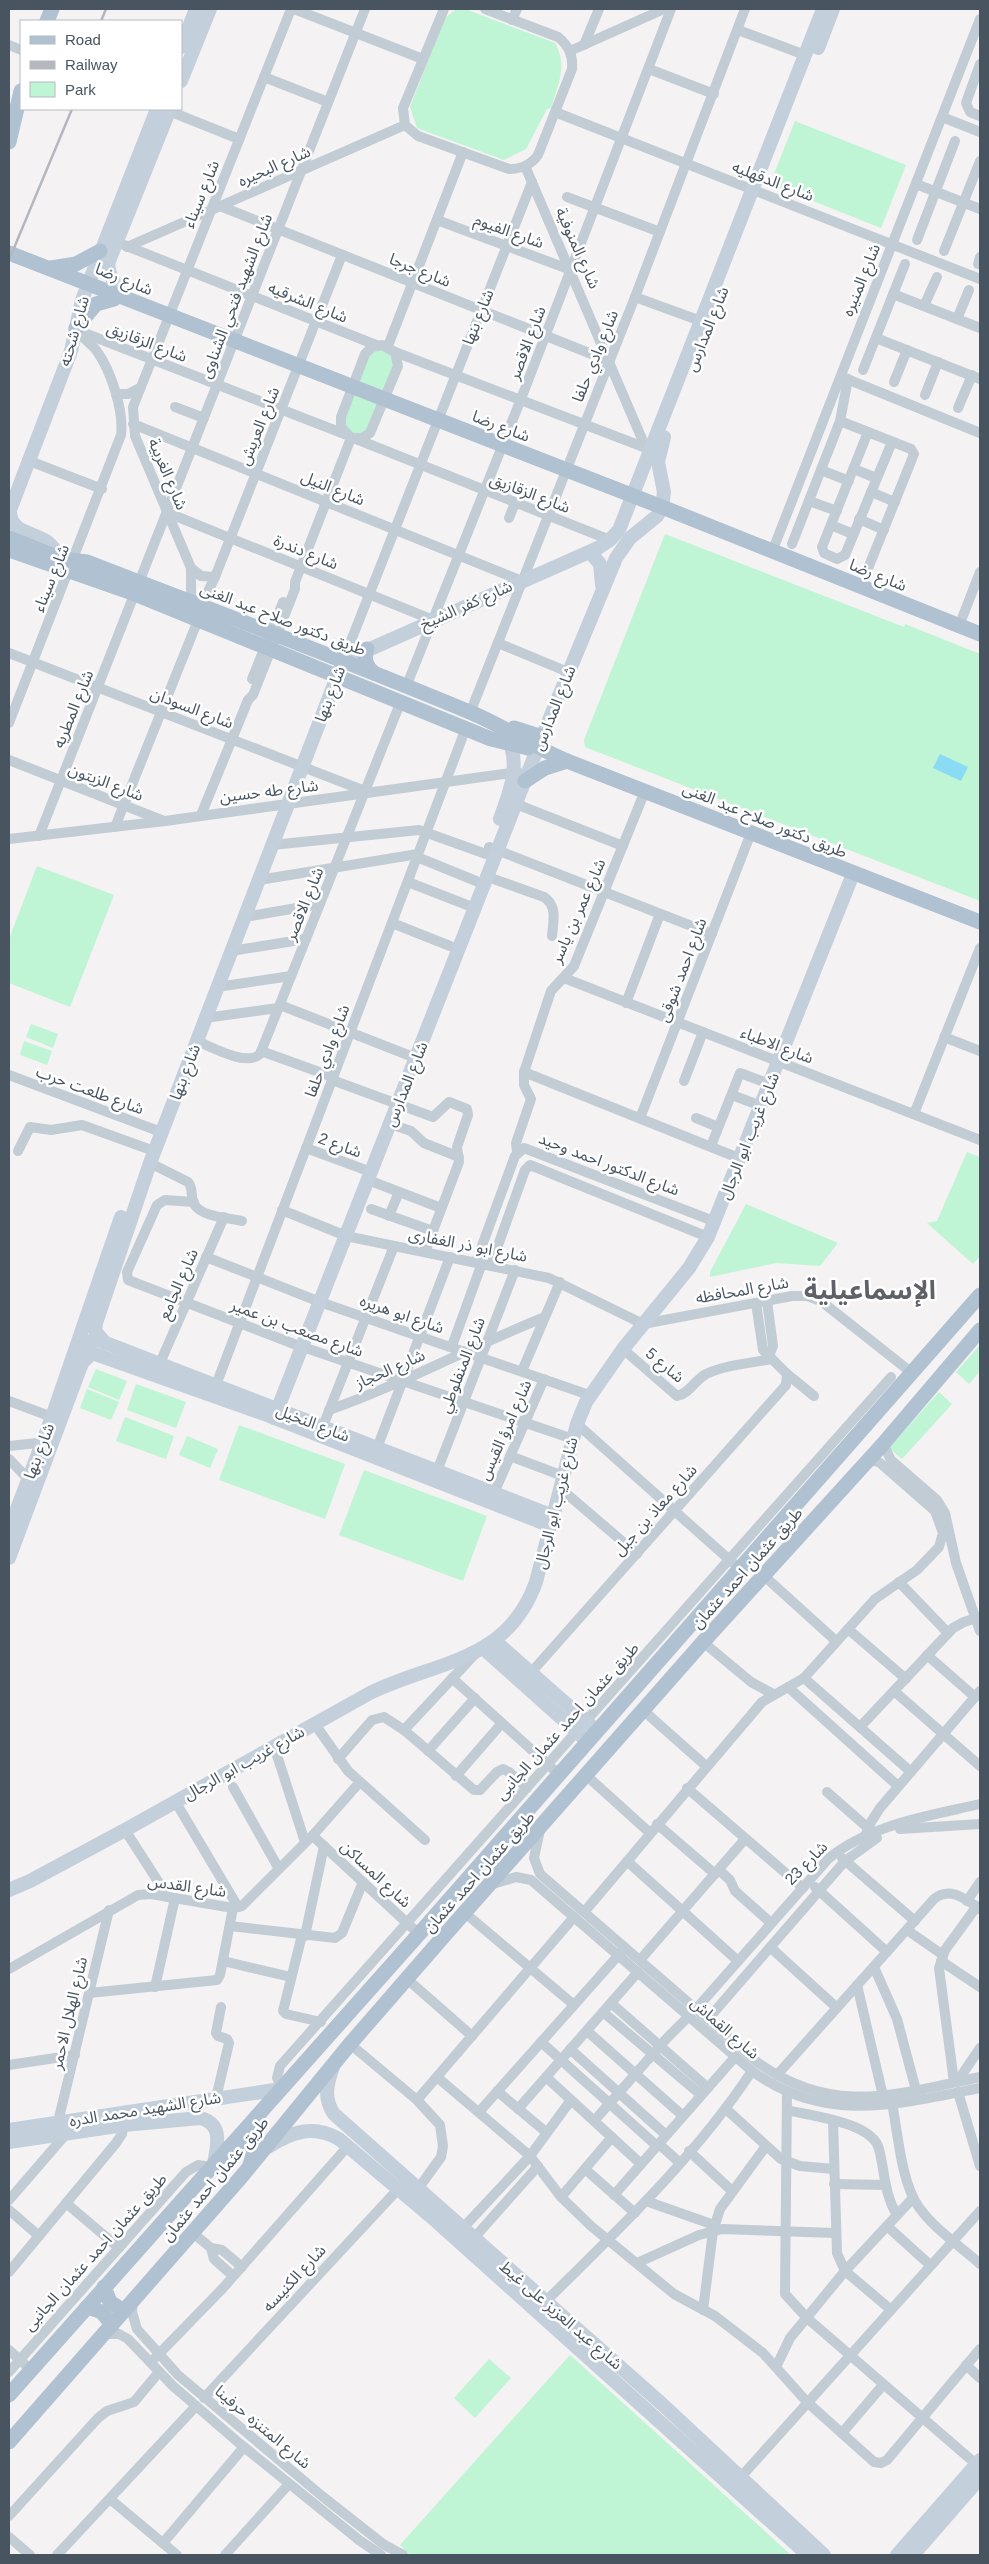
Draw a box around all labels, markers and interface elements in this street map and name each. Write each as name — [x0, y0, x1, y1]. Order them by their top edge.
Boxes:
legend — [20, 20, 182, 110]
text: Road — [65, 31, 101, 48]
text: Railway — [65, 56, 118, 73]
text: Park — [65, 81, 96, 98]
street label: شارع البحيره — [235, 142, 314, 193]
street label: شارع سيناء — [180, 158, 226, 232]
street label: شارع الدقهليه — [728, 158, 816, 208]
street label: شارع المنوفية — [549, 205, 603, 293]
street label: شارع الشهيد فتحي الشناوى — [197, 211, 279, 382]
street label: شارع الفيوم — [471, 211, 546, 255]
street label: شارع المنيره — [839, 241, 887, 320]
street label: شارع جرجا — [385, 250, 453, 294]
street label: شارع رضا — [91, 260, 155, 302]
street label: شارع الشرقيه — [264, 278, 350, 329]
street label: شارع المدارس — [682, 284, 735, 375]
street label: شارع بنها — [459, 287, 500, 349]
street label: شارع شحته — [56, 294, 96, 369]
street label: شارع الاقصر — [505, 304, 553, 385]
street label: شارع وادي حلفا — [569, 308, 625, 406]
street label: شارع الزقازيق — [103, 319, 189, 369]
street label: شارع العريش — [236, 384, 286, 469]
street label: شارع رضا — [468, 407, 532, 448]
street label: شارع الغربية — [142, 436, 191, 514]
street label: شارع النيل — [297, 468, 367, 512]
street label: شارع الزقازيق — [486, 470, 572, 520]
street label: شارع دندرة — [270, 531, 341, 576]
street label: شارع سيناء — [30, 542, 76, 616]
street label: شارع رضا — [845, 556, 909, 598]
street label: شارع كفر الشيخ — [417, 577, 516, 637]
street label: طريق دكتور صلاح عبد الغنى — [197, 580, 368, 662]
street label: شارع المدارس — [529, 663, 582, 754]
street label: شارع بنها — [312, 664, 352, 726]
street label: شارع المطريه — [50, 668, 100, 752]
street label: شارع السودان — [147, 684, 236, 735]
street label: شارع الزيتون — [65, 760, 146, 808]
street label: شارع طه حسين — [219, 777, 320, 809]
street label: طريق دكتور صلاح عبد الغنى — [679, 779, 850, 865]
street label: شارع عمر بن ياسر — [547, 856, 612, 968]
street label: شارع الاقصر — [281, 865, 330, 946]
street label: شارع احمد شوقى — [654, 916, 713, 1026]
street label: شارع وادي حلفا — [302, 1002, 356, 1101]
street label: شارع الاطباء — [737, 1023, 816, 1070]
street label: شارع المدارس — [381, 1039, 434, 1130]
street label: شارع بنها — [167, 1042, 207, 1104]
street label: شارع طلعت حرب — [33, 1063, 146, 1121]
street label: شارع غريب ابو الرجال — [716, 1070, 786, 1203]
street label: شارع 2 — [315, 1129, 364, 1164]
street label: شارع الدكتور احمد وحيد — [535, 1129, 682, 1202]
street label: شارع ابو ذر الغفارى — [406, 1225, 529, 1269]
street label: شارع الجامع — [155, 1246, 205, 1323]
street label: شارع المحافظه — [694, 1273, 790, 1310]
district label: الإسماعيلية — [804, 1275, 936, 1307]
street label: شارع ابو هريره — [356, 1292, 446, 1340]
street label: شارع مصعب بن عمير — [226, 1296, 365, 1364]
street label: شارع المنفلوطي — [436, 1315, 492, 1417]
street label: شارع 5 — [640, 1344, 688, 1389]
street label: شارع الحجاز — [352, 1346, 429, 1396]
street label: شارع امرؤ القيس — [475, 1377, 538, 1484]
street label: شارع النخيل — [273, 1401, 352, 1448]
street label: شارع بنها — [21, 1421, 61, 1483]
street label: شارع غريب ابو الرجال — [531, 1435, 584, 1572]
street label: شارع معاذ بن جبل — [610, 1461, 703, 1562]
street label: طريق عثمان احمد عثمان — [688, 1504, 807, 1633]
street label: طريق عثمان احمد عثمان الجانبى — [492, 1639, 644, 1804]
street label: شارع غريب ابو الرجال — [181, 1723, 309, 1807]
street label: طريق عثمان احمد عثمان — [420, 1808, 539, 1937]
street label: شارع المساكن — [335, 1837, 414, 1914]
street label: شارع 23 — [781, 1838, 834, 1891]
street label: شارع القدس — [146, 1872, 227, 1904]
street label: شارع الهلال الاحمر — [48, 1955, 94, 2073]
street label: شارع القماش — [685, 1994, 763, 2065]
street label: شارع الشهيد محمد الدره — [68, 2089, 223, 2133]
street label: طريق عثمان احمد عثمان — [158, 2113, 273, 2246]
street label: طريق عثمان احمد عثمان الجانبى — [20, 2170, 172, 2335]
street label: شارع الكنيسه — [259, 2241, 332, 2317]
street label: شارع عبد العزيز على غيط — [494, 2257, 626, 2376]
street label: شارع المتنزه حرفينا — [209, 2382, 314, 2475]

